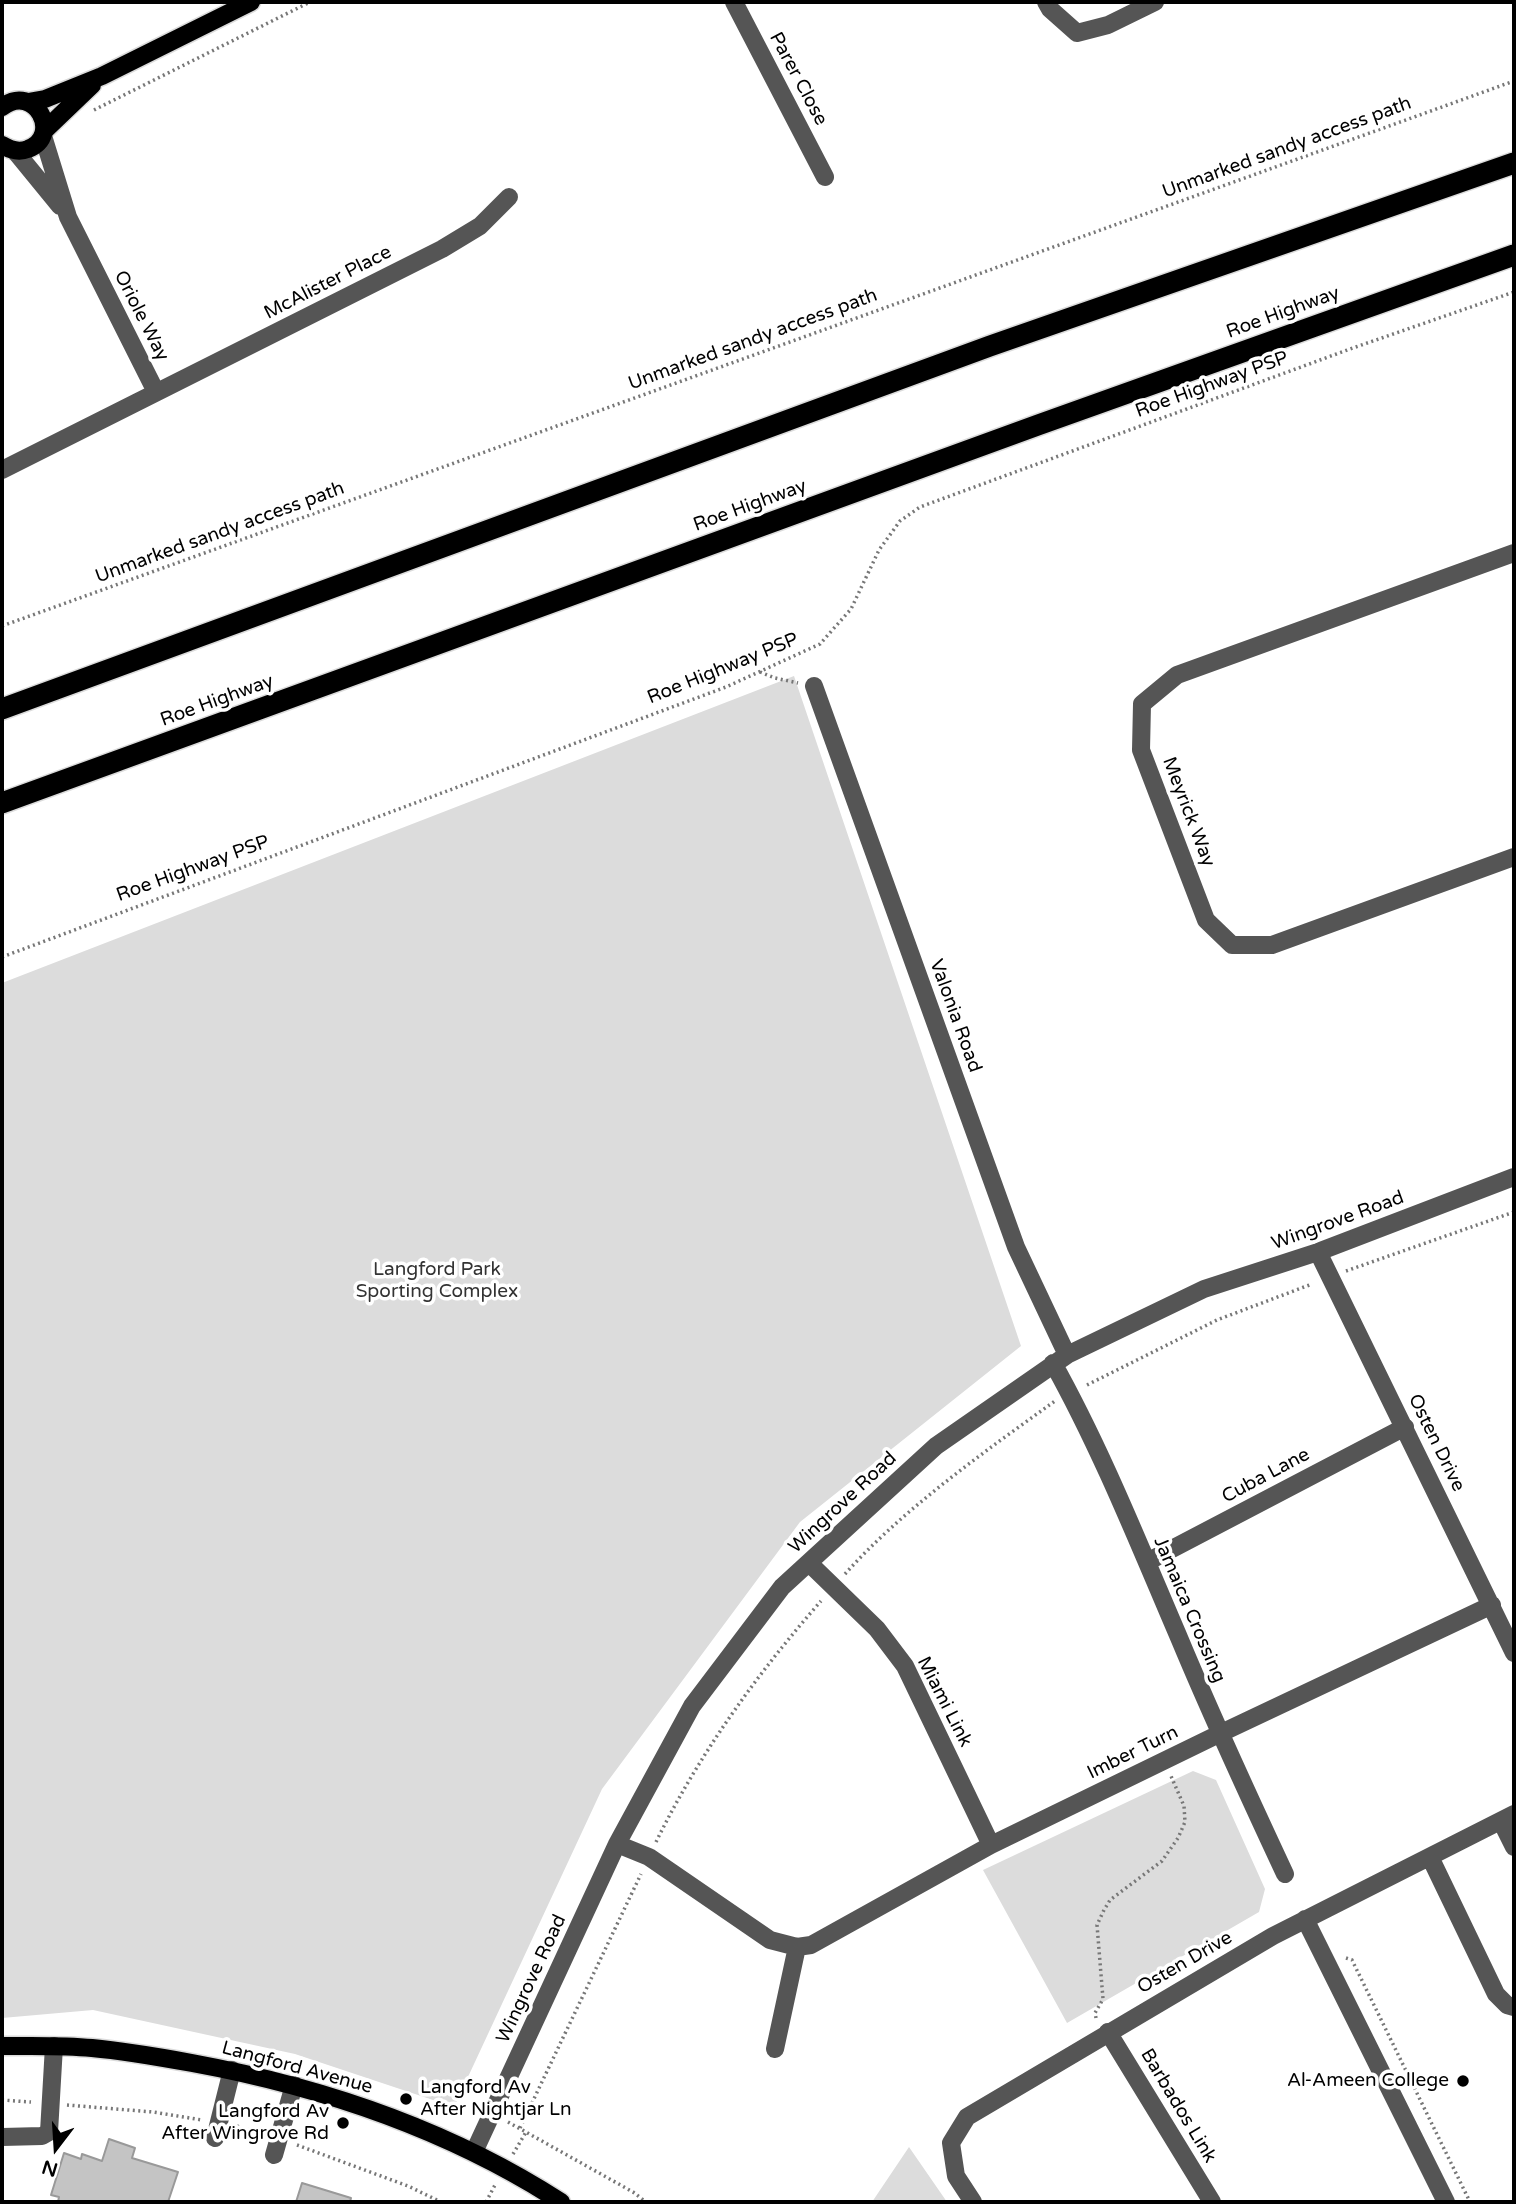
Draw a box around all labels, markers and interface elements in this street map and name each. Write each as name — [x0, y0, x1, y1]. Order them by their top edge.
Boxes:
street label: Parer Close — [764, 28, 832, 130]
street label: Unmarked sandy access path — [1159, 92, 1415, 204]
street label: McAlister Place — [261, 241, 395, 325]
street label: Oriole Way — [109, 267, 173, 365]
street label: Roe Highway — [1223, 282, 1343, 344]
street label: Unmarked sandy access path — [625, 284, 881, 396]
street label: Roe Highway PSP — [1133, 347, 1291, 423]
street label: Roe Highway — [690, 475, 810, 537]
street label: Unmarked sandy access path — [92, 477, 348, 589]
street label: Roe Highway PSP — [644, 628, 802, 710]
street label: Roe Highway — [157, 670, 277, 732]
street label: Meyrick Way — [1157, 754, 1219, 870]
street label: Roe Highway PSP — [114, 831, 272, 907]
street label: Valonia Road — [924, 956, 986, 1076]
street label: Wingrove Road — [1269, 1187, 1407, 1255]
park label: Langford Park Sporting Complex — [356, 1259, 518, 1303]
street label: Osten Drive — [1403, 1391, 1469, 1495]
street label: Cuba Lane — [1218, 1443, 1314, 1509]
street label: Wingrove Road — [784, 1447, 902, 1559]
street label: Jamaica Crossing — [1148, 1534, 1230, 1686]
street label: Miami Link — [912, 1653, 976, 1751]
street label: Imber Turn — [1084, 1721, 1182, 1785]
street label: Wingrove Road — [492, 1911, 572, 2047]
street label: Osten Drive — [1134, 1927, 1236, 1999]
street label: Langford Avenue — [219, 2037, 375, 2099]
street label: Barbados Link — [1135, 2045, 1221, 2167]
place label: Al-Ameen College — [1287, 2070, 1449, 2092]
marker: Al-Ameen College — [1455, 2073, 1471, 2089]
place label: Langford Av After Nightjar Ln — [420, 2077, 572, 2121]
marker: Langford Av After Nightjar Ln — [398, 2091, 414, 2107]
place label: Langford Av After Wingrove Rd — [161, 2101, 329, 2145]
north arrow — [21, 2113, 91, 2183]
marker: Langford Av After Wingrove Rd — [335, 2115, 351, 2131]
text: N — [39, 2155, 60, 2181]

